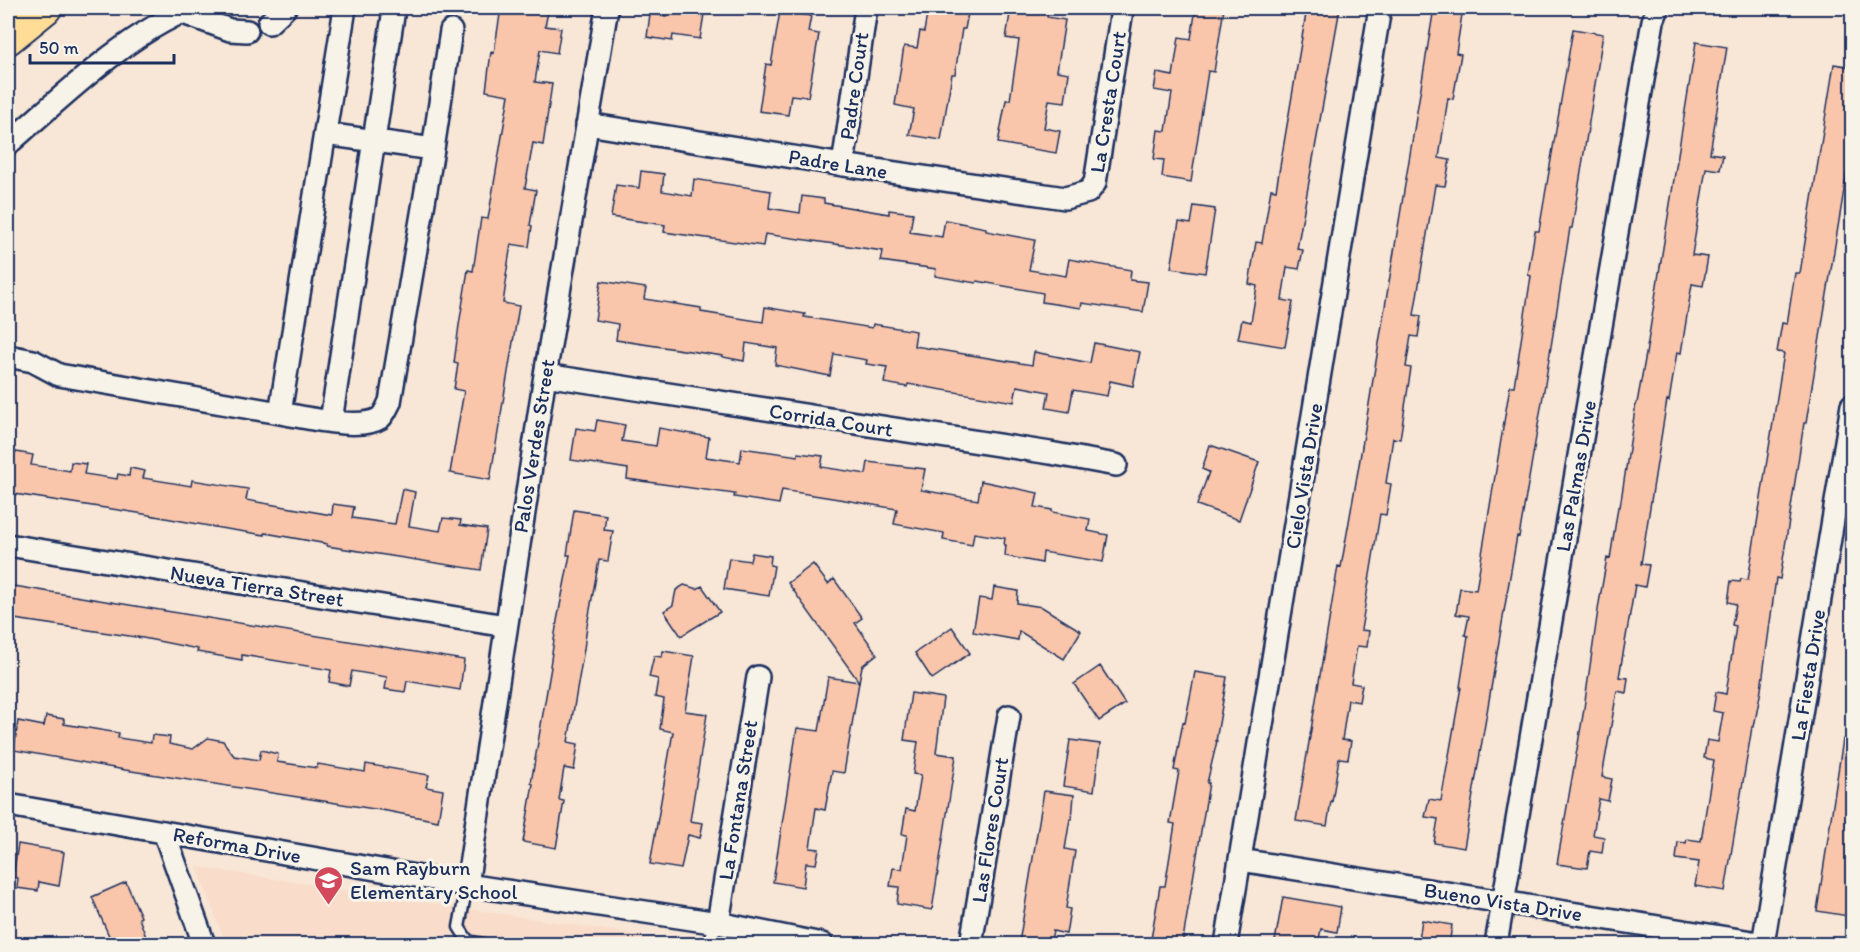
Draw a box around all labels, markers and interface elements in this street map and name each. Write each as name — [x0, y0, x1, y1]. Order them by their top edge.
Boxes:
scale bar — [30, 27, 174, 65]
street label: La Cresta Court — [1084, 29, 1131, 174]
street label: Padre Court — [834, 30, 873, 141]
text: 50 m — [39, 37, 79, 59]
street label: Padre Lane — [787, 143, 889, 184]
street label: Palos Verdes Street — [507, 357, 560, 534]
street label: Corrida Court — [767, 397, 895, 442]
street label: Las Palmas Drive — [1550, 398, 1601, 554]
street label: Cielo Vista Drive — [1280, 401, 1327, 551]
street label: Nueva Tierra Street — [168, 559, 346, 612]
street label: La Fiesta Drive — [1785, 607, 1830, 743]
street label: La Fontana Street — [713, 718, 763, 882]
street label: Las Flores Court — [966, 755, 1013, 905]
street label: Reforma Drive — [171, 821, 303, 868]
place label: Sam Rayburn Elementary School — [350, 855, 518, 904]
school or university icon: Sam Rayburn Elementary School — [313, 864, 345, 906]
street label: Bueno Vista Drive — [1422, 877, 1584, 926]

